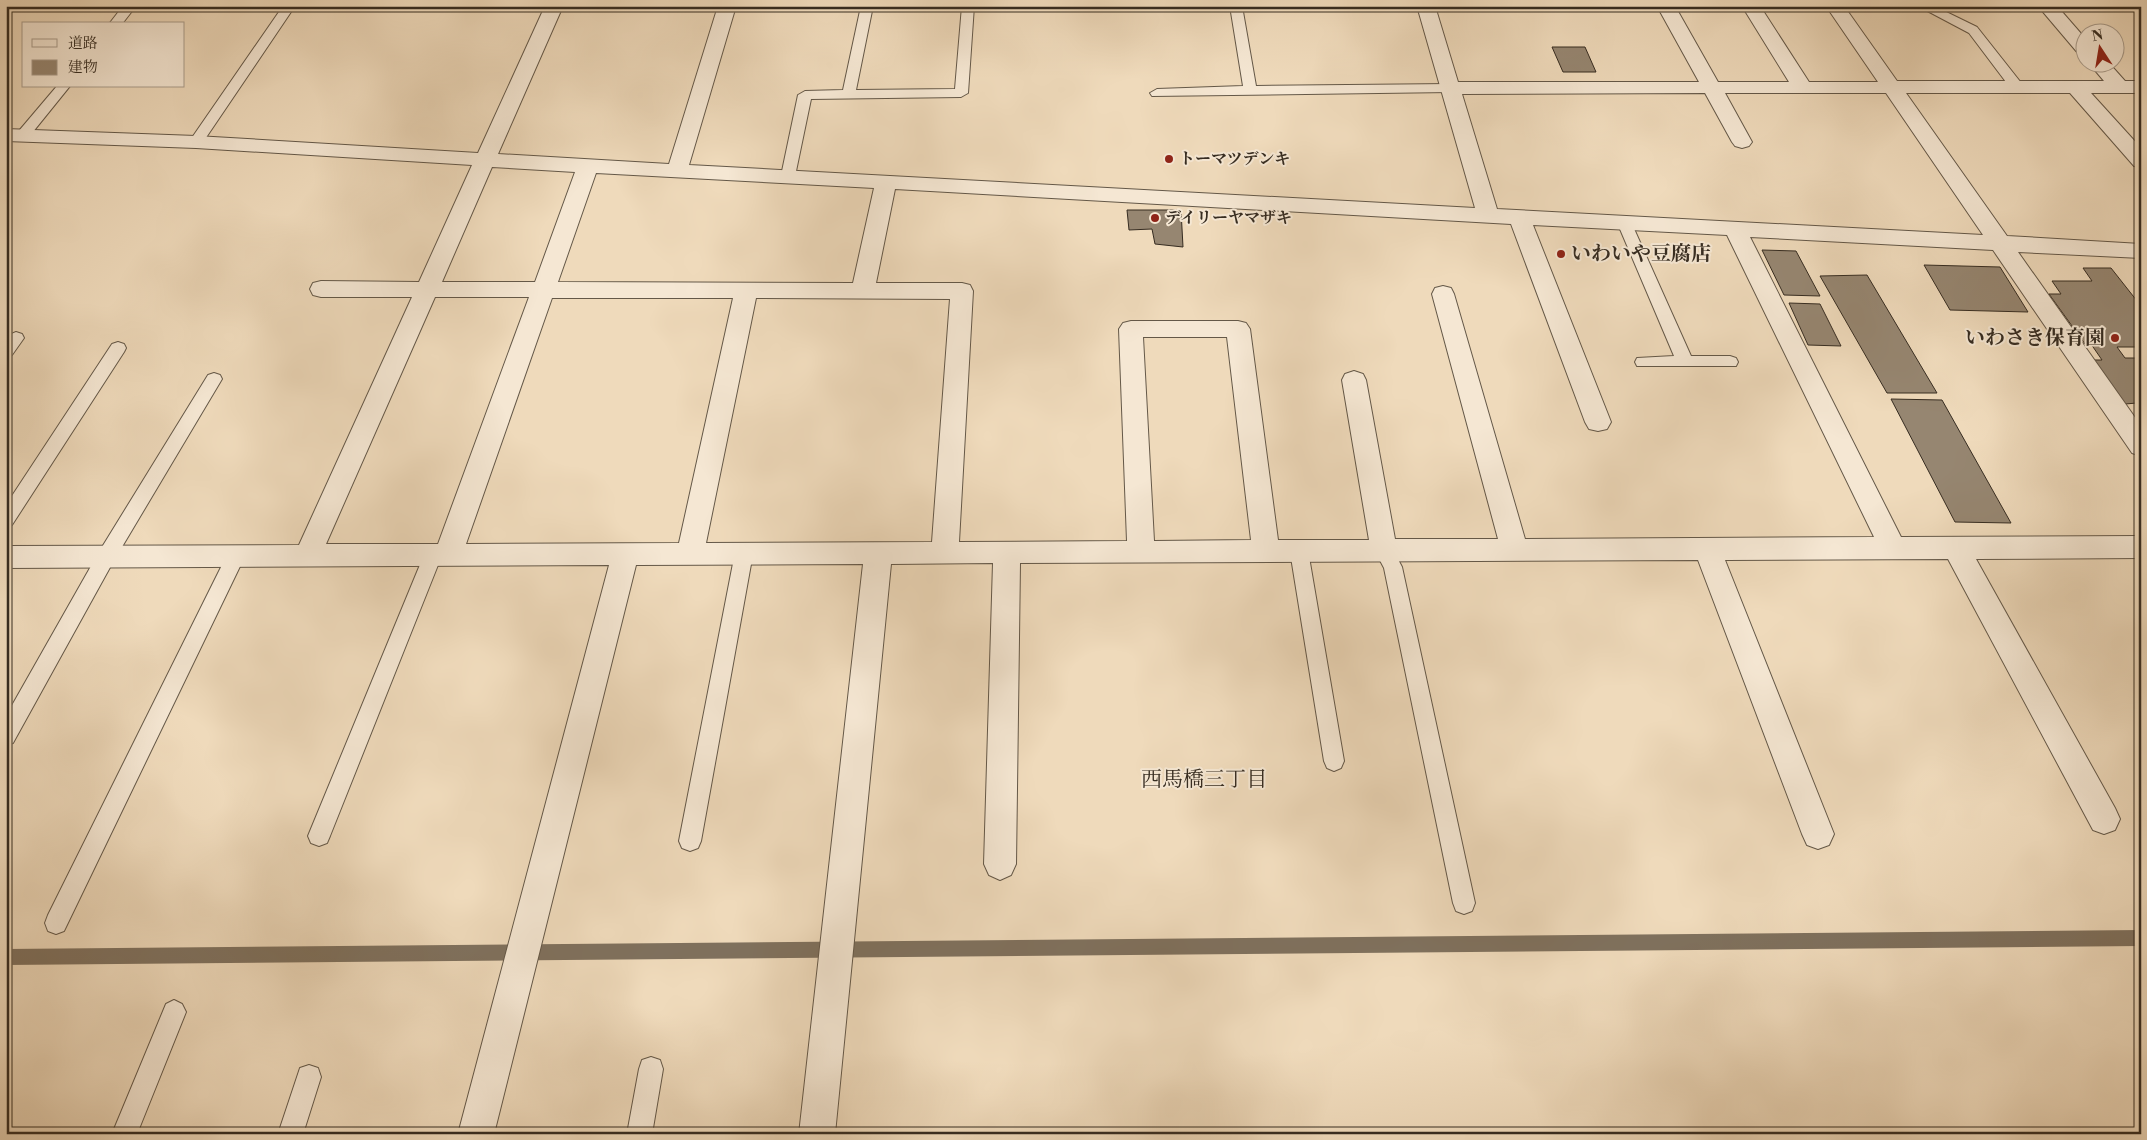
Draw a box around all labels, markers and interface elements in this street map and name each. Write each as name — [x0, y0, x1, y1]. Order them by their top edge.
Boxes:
legend — [22, 22, 185, 88]
north arrow — [2074, 22, 2124, 72]
text: N — [2090, 26, 2105, 46]
text: 道路 — [68, 34, 98, 53]
text: 建物 — [68, 58, 98, 77]
place label: トーマツデンキ — [1179, 149, 1290, 169]
marker: トーマツデンキ — [1163, 153, 1175, 165]
place label: デイリーヤマザキ — [1165, 208, 1292, 228]
marker: デイリーヤマザキ — [1149, 212, 1161, 224]
place label: いわいや豆腐店 — [1571, 242, 1711, 267]
marker: いわいや豆腐店 — [1555, 248, 1567, 260]
place label: いわさき保育園 — [1965, 326, 2105, 351]
marker: いわさき保育園 — [2109, 332, 2121, 344]
district label: 西馬橋三丁目 — [1141, 767, 1267, 793]

